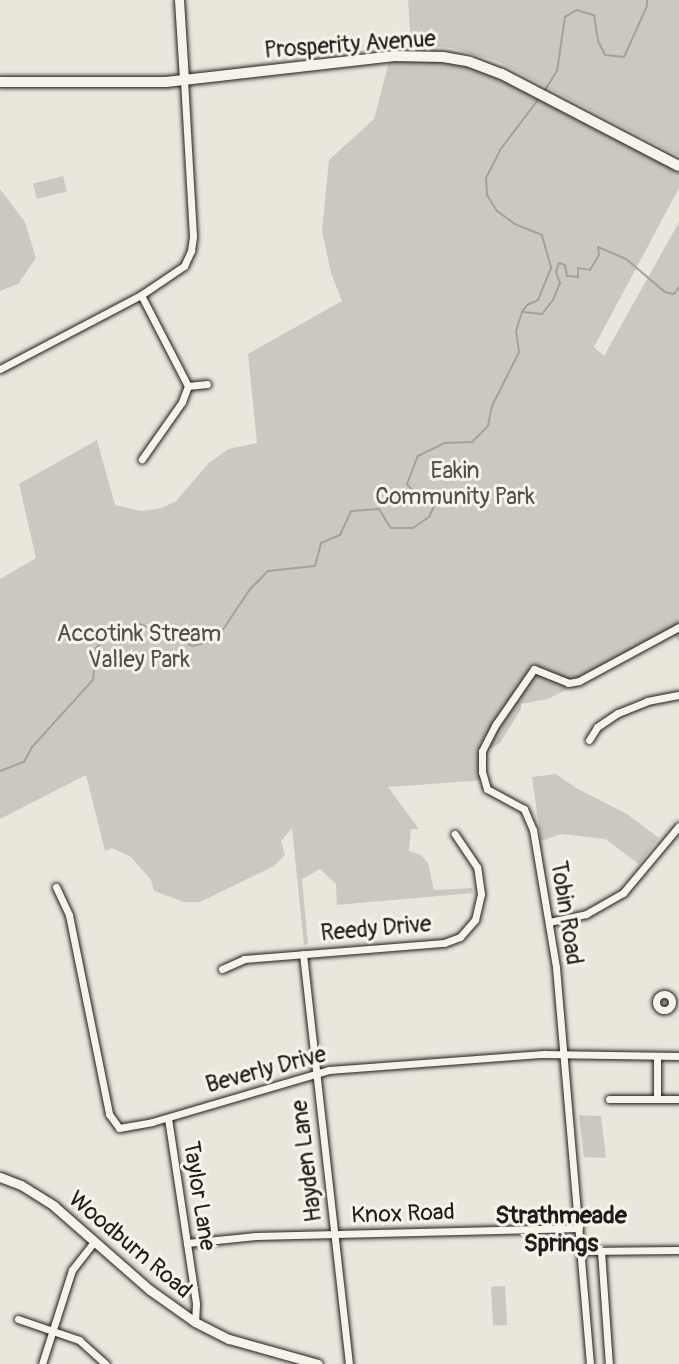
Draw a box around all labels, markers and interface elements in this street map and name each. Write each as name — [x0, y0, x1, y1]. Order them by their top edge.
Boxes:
street label: Prosperity Avenue — [263, 25, 437, 65]
park label: Eakin Community Park — [375, 457, 535, 511]
park label: Accotink Stream Valley Park — [57, 620, 221, 674]
street label: Tobin Road — [544, 859, 588, 967]
street label: Reedy Drive — [319, 910, 433, 948]
street label: Beverly Drive — [203, 1041, 329, 1099]
street label: Hayden Lane — [286, 1098, 328, 1224]
street label: Taylor Lane — [177, 1139, 221, 1253]
street label: Woodburn Road — [63, 1185, 197, 1305]
street label: Knox Road — [351, 1198, 455, 1230]
district label: Strathmeade Springs — [495, 1202, 627, 1258]

